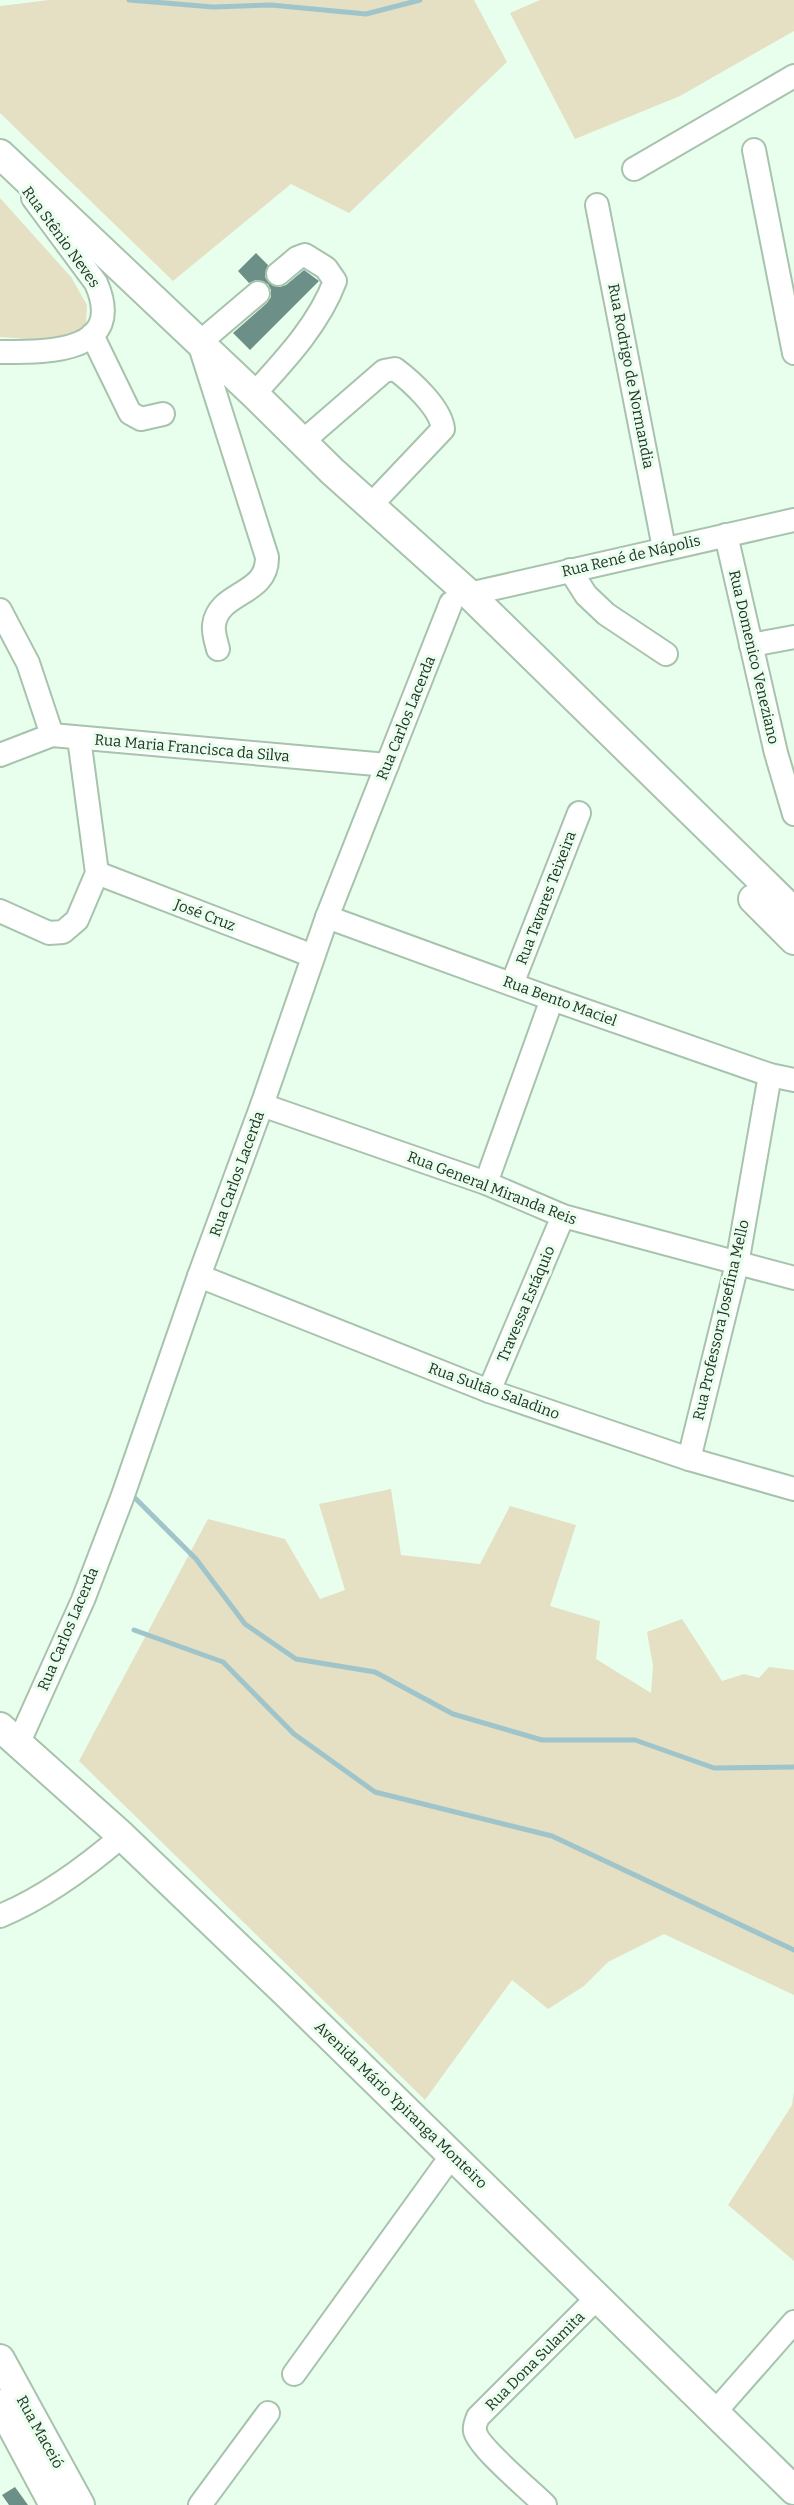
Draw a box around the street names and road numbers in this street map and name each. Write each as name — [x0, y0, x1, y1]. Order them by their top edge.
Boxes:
street label: Rua Stênio Neves — [18, 183, 104, 291]
street label: Rua Rodrigo de Normandia — [604, 282, 658, 470]
street label: Rua René de Nápolis — [560, 531, 702, 581]
street label: Rua Domenico Veneziano — [725, 568, 783, 746]
street label: Rua Carlos Lacerda — [373, 653, 439, 783]
street label: Rua Maria Francisca da Silva — [94, 730, 290, 766]
street label: Rua Tavares Teixeira — [512, 829, 580, 967]
street label: José Cruz — [171, 895, 238, 935]
street label: Rua Bento Maciel — [501, 972, 619, 1030]
street label: Rua Carlos Lacerda — [206, 1109, 268, 1239]
street label: Rua General Miranda Reis — [405, 1147, 579, 1229]
street label: Rua Professora Josefina Mello — [689, 1218, 753, 1422]
street label: Travessa Estáquio — [493, 1243, 559, 1365]
street label: Rua Sultão Saladino — [426, 1359, 562, 1423]
street label: Rua Carlos Lacerda — [34, 1565, 102, 1693]
street label: Avenida Mário Ypiranga Monteiro — [311, 2018, 491, 2192]
street label: Rua Dona Sulamita — [482, 2308, 588, 2414]
street label: Rua Maceió — [13, 2393, 67, 2471]

